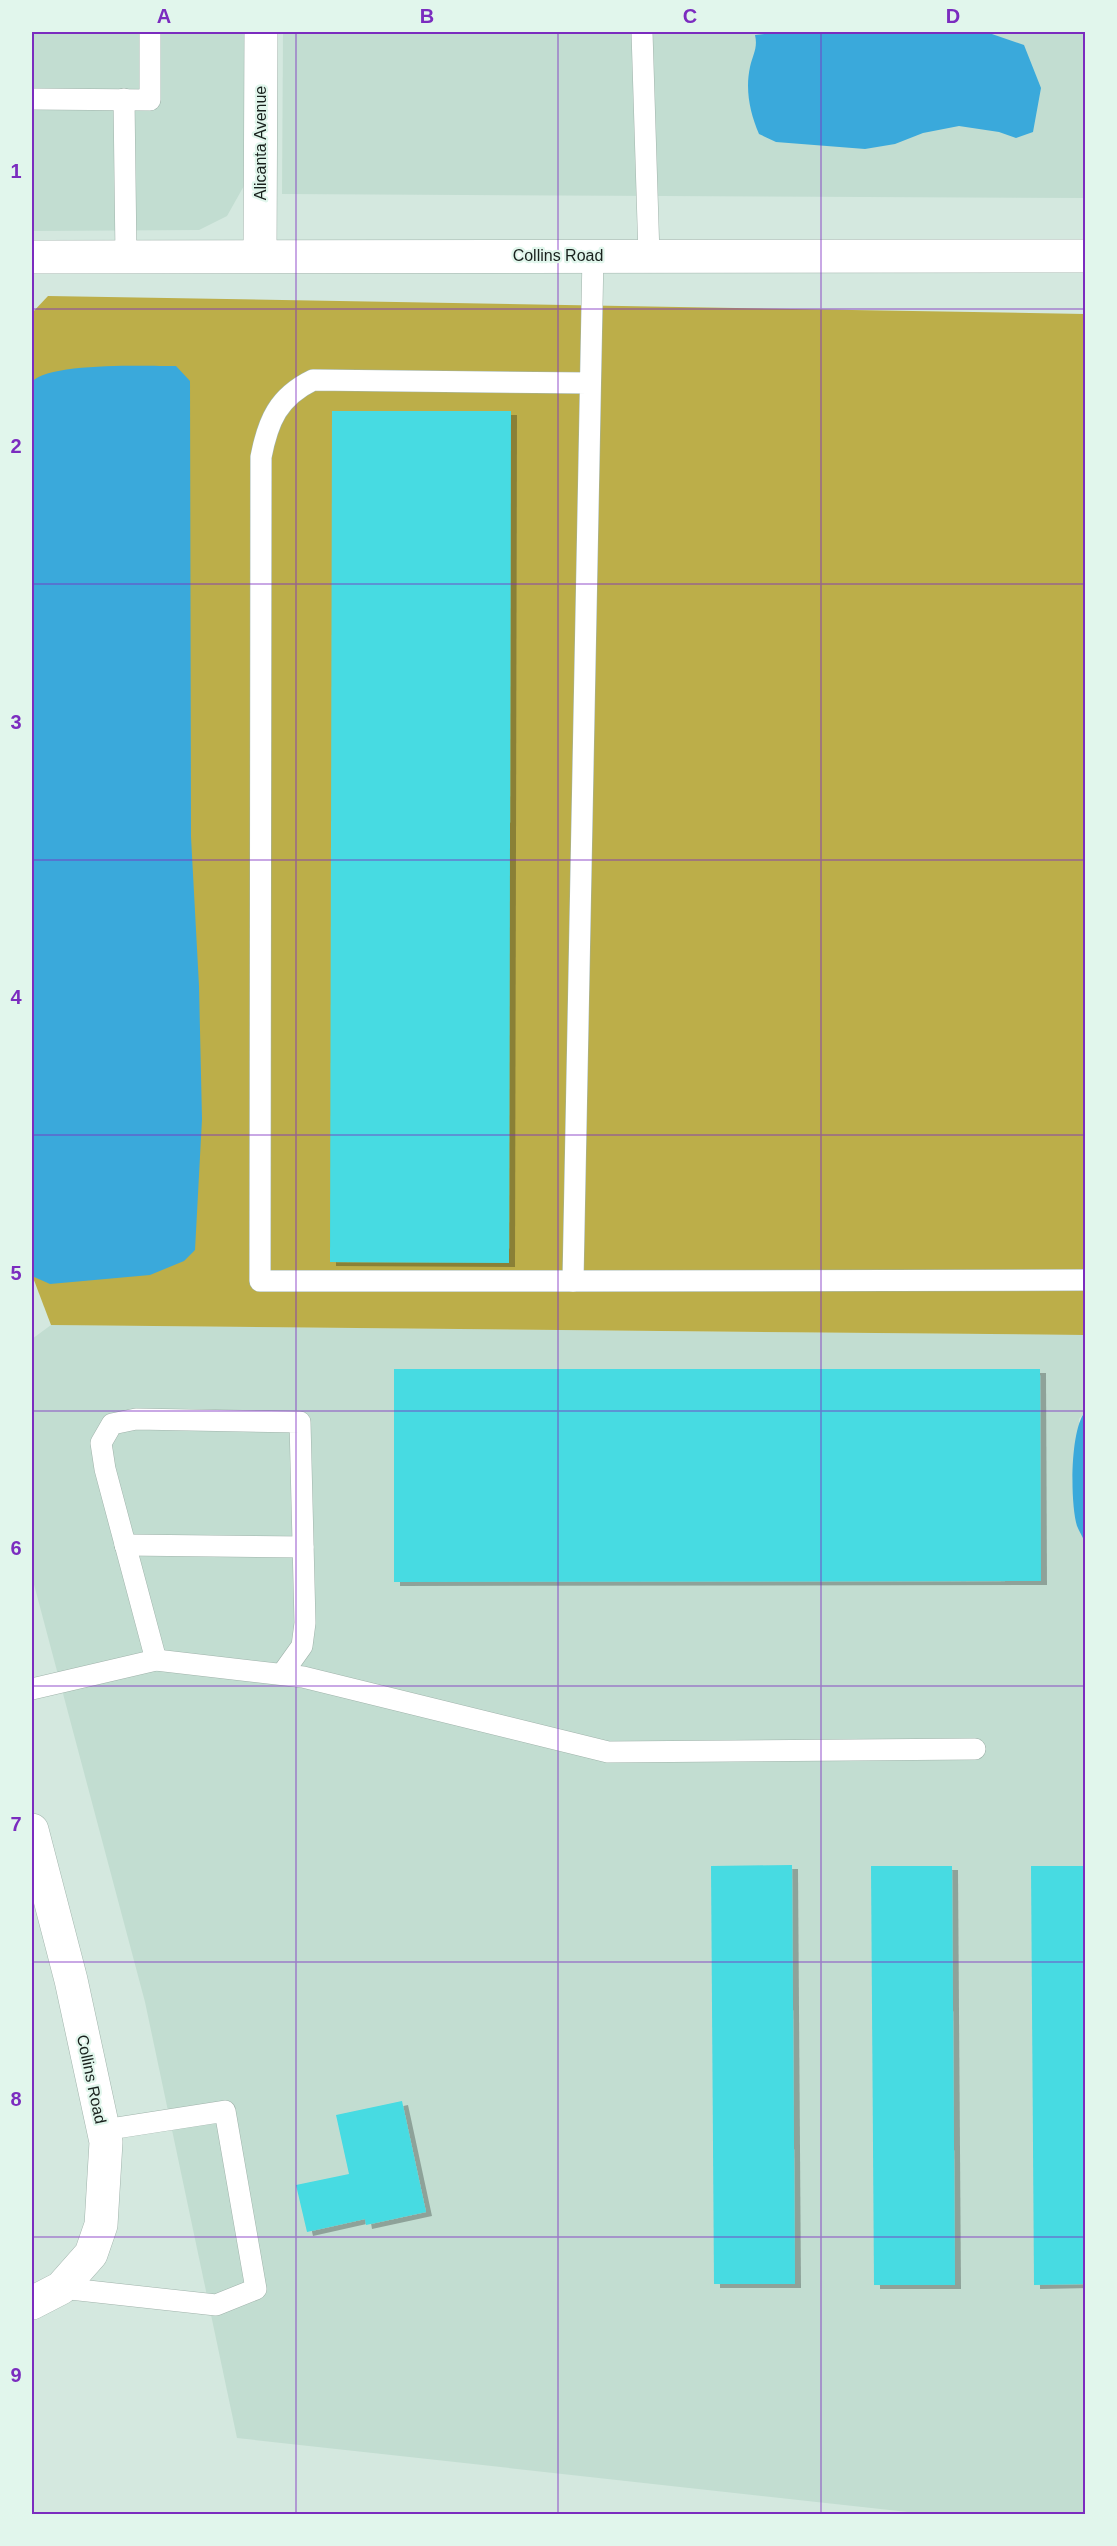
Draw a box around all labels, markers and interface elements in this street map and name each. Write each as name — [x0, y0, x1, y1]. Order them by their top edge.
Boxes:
text: A — [157, 5, 171, 27]
text: B — [420, 5, 434, 27]
text: C — [683, 5, 697, 27]
text: D — [946, 5, 960, 27]
street label: Alicanta Avenue — [252, 86, 269, 200]
text: 1 — [10, 160, 22, 182]
street label: Collins Road — [513, 247, 603, 264]
text: 2 — [10, 435, 22, 457]
text: 3 — [10, 711, 22, 733]
text: 4 — [10, 986, 22, 1008]
text: 5 — [10, 1262, 22, 1284]
text: 6 — [10, 1537, 22, 1559]
text: 7 — [10, 1813, 22, 1835]
street label: Collins Road — [74, 2033, 109, 2125]
text: 8 — [10, 2088, 22, 2110]
text: 9 — [10, 2364, 22, 2386]

